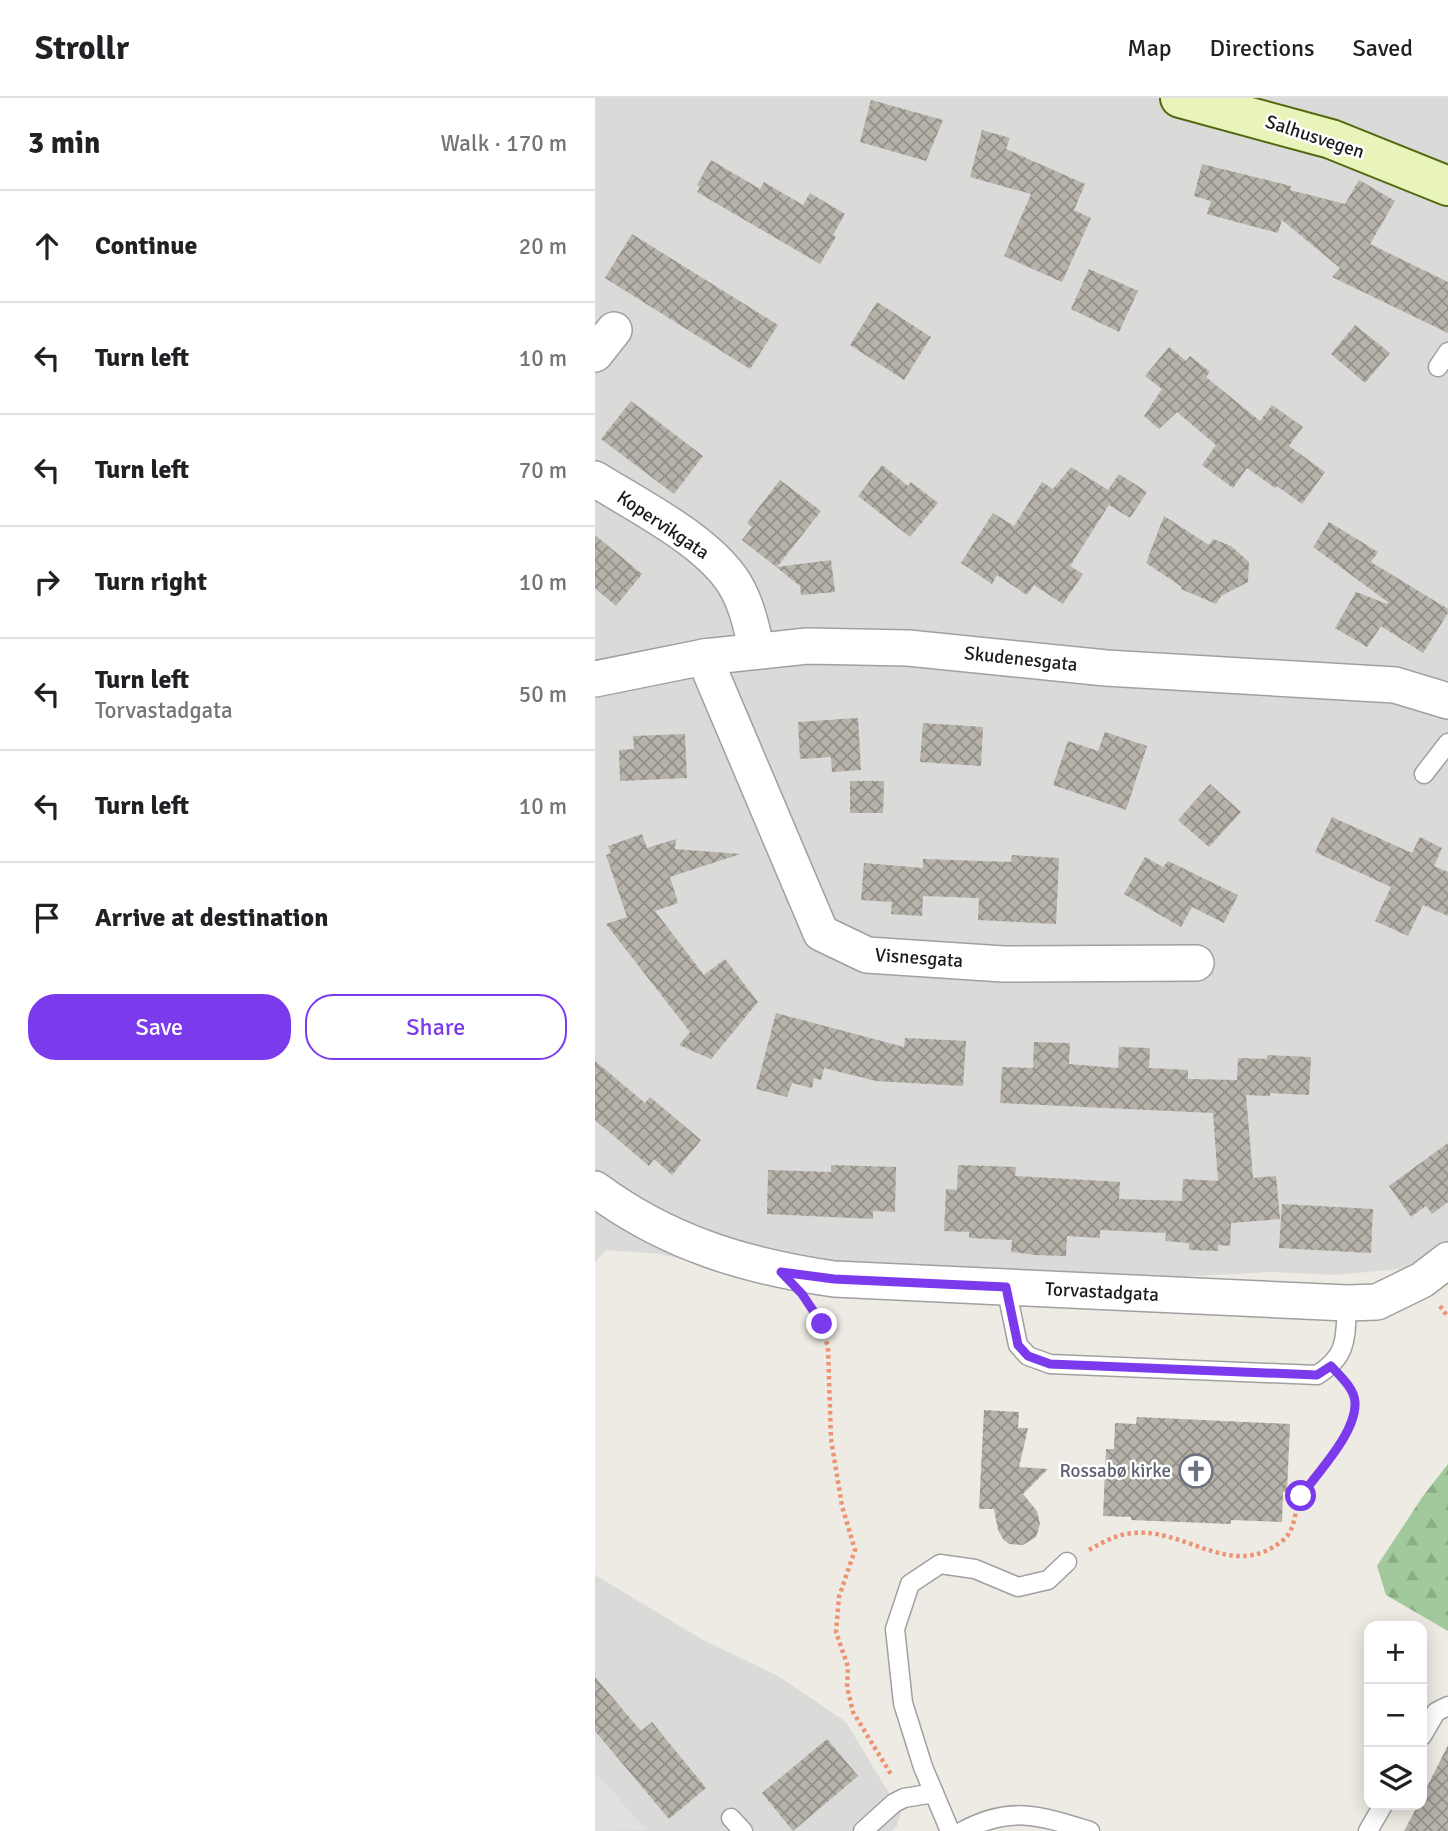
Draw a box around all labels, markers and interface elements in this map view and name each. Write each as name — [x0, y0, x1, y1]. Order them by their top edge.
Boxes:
text: Strollr — [35, 28, 129, 69]
text: Map — [1127, 33, 1172, 63]
text: Directions — [1210, 33, 1315, 63]
text: Saved — [1353, 33, 1413, 63]
street label: Salhusvegen — [1262, 110, 1368, 164]
text: 3 min — [28, 125, 100, 162]
text: Walk · 170 m — [441, 129, 567, 158]
icon: ahead — [28, 227, 66, 265]
text: Continue — [95, 230, 197, 262]
text: 20 m — [519, 232, 567, 261]
icon: left — [28, 339, 66, 377]
text: Turn left — [95, 342, 189, 374]
text: 10 m — [519, 344, 567, 373]
icon: left — [28, 451, 66, 489]
text: Turn left — [95, 454, 189, 486]
text: 70 m — [519, 456, 567, 485]
street label: Kopervikgata — [612, 485, 714, 565]
icon: right — [28, 563, 66, 601]
text: Turn right — [95, 566, 207, 598]
text: 10 m — [519, 568, 567, 597]
street label: Skudenesgata — [963, 641, 1079, 677]
text: Turn left — [95, 664, 189, 696]
icon: left — [28, 675, 66, 713]
text: 50 m — [519, 680, 567, 709]
text: Torvastadgata — [95, 696, 233, 725]
icon: left — [28, 787, 66, 825]
text: Turn left — [95, 790, 189, 822]
text: 10 m — [519, 792, 567, 821]
icon: arrive — [28, 899, 66, 937]
text: Arrive at destination — [95, 902, 328, 934]
street label: Visnesgata — [874, 943, 964, 973]
button: Save — [28, 994, 291, 1060]
button: Share — [305, 994, 567, 1060]
street label: Torvastadgata — [1045, 1277, 1159, 1307]
route end — [806, 1308, 837, 1339]
church icon: Rossabø kirke — [1177, 1452, 1215, 1490]
place label: Rossabø kirke — [1059, 1459, 1171, 1483]
route start — [1285, 1480, 1316, 1511]
map controls — [1364, 1621, 1427, 1810]
button: + — [1364, 1621, 1427, 1684]
button: − — [1364, 1684, 1427, 1747]
button: layers — [1364, 1747, 1427, 1810]

